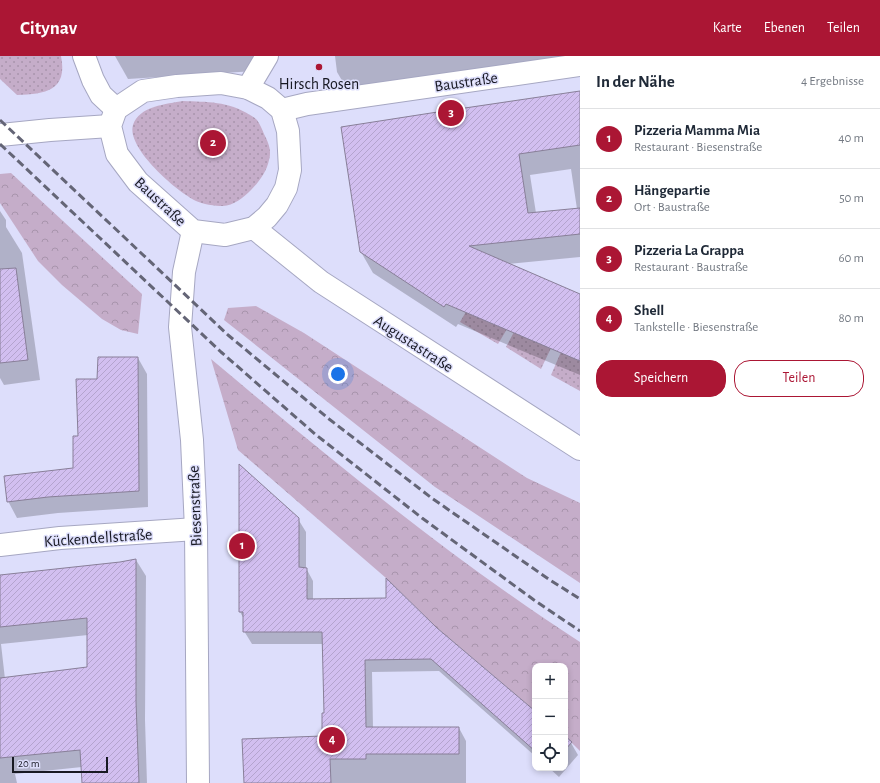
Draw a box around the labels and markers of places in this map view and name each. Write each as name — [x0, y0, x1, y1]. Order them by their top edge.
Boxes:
marker: Hirsch Rosen — [314, 62, 324, 72]
place label: Hirsch Rosen — [279, 76, 359, 92]
pin: 3 — [438, 98, 464, 128]
pin: 2 — [200, 128, 226, 158]
pin: 1 — [229, 531, 255, 561]
pin: 4 — [319, 725, 345, 755]

